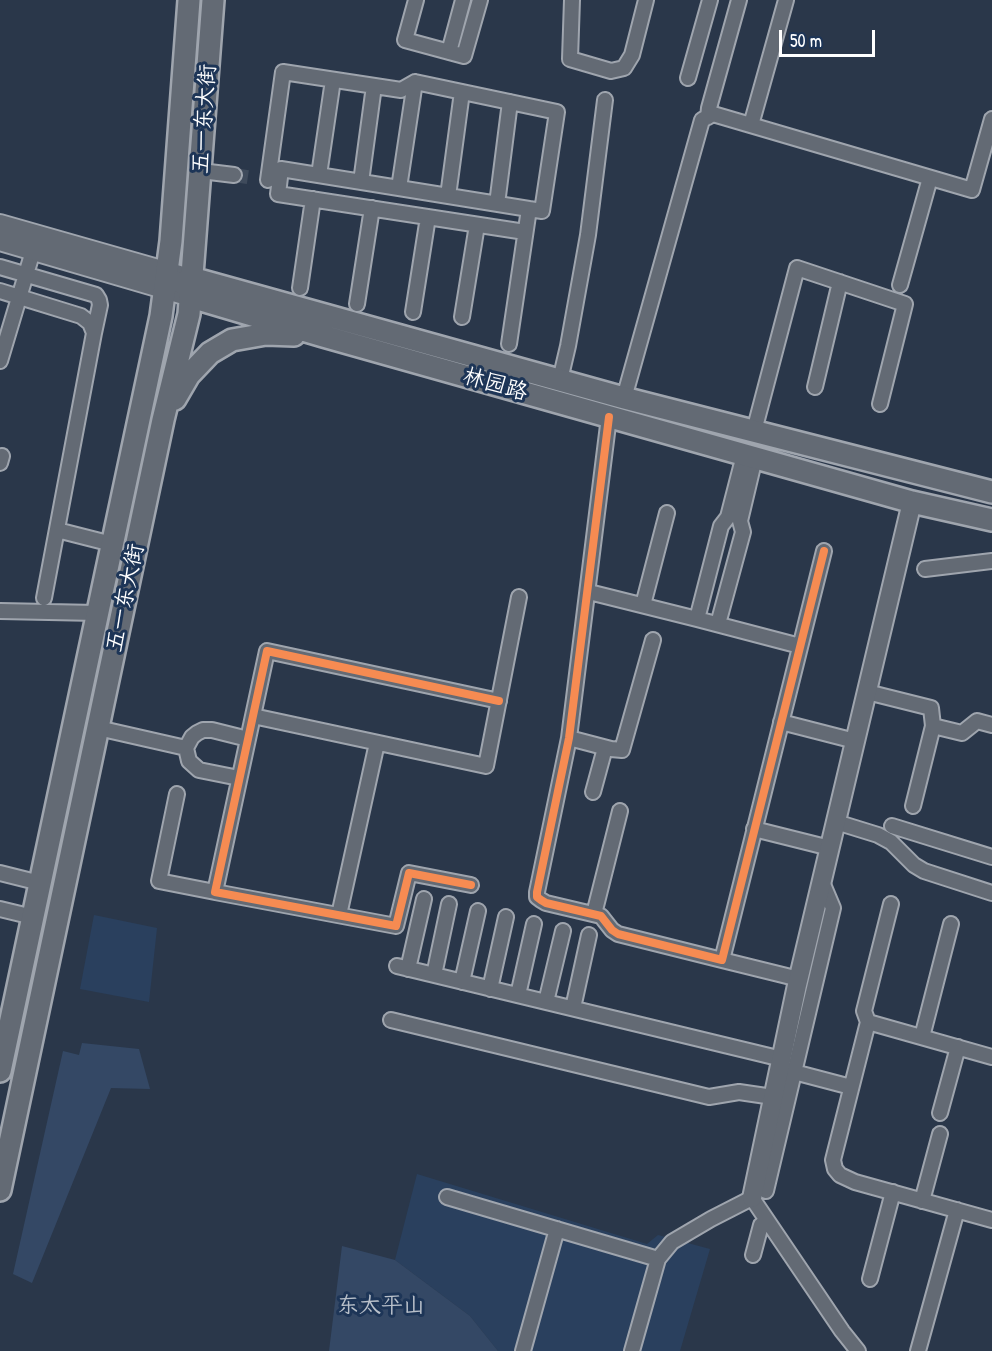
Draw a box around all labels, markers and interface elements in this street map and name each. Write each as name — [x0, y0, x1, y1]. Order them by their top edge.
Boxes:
scale bar — [782, 18, 878, 56]
text: 50 m — [790, 28, 822, 53]
street label: 五一东大街 — [188, 63, 222, 175]
street label: 林园路 — [460, 363, 530, 407]
street label: 五一东大街 — [102, 541, 150, 655]
park label: 东太平山 — [337, 1293, 425, 1319]

